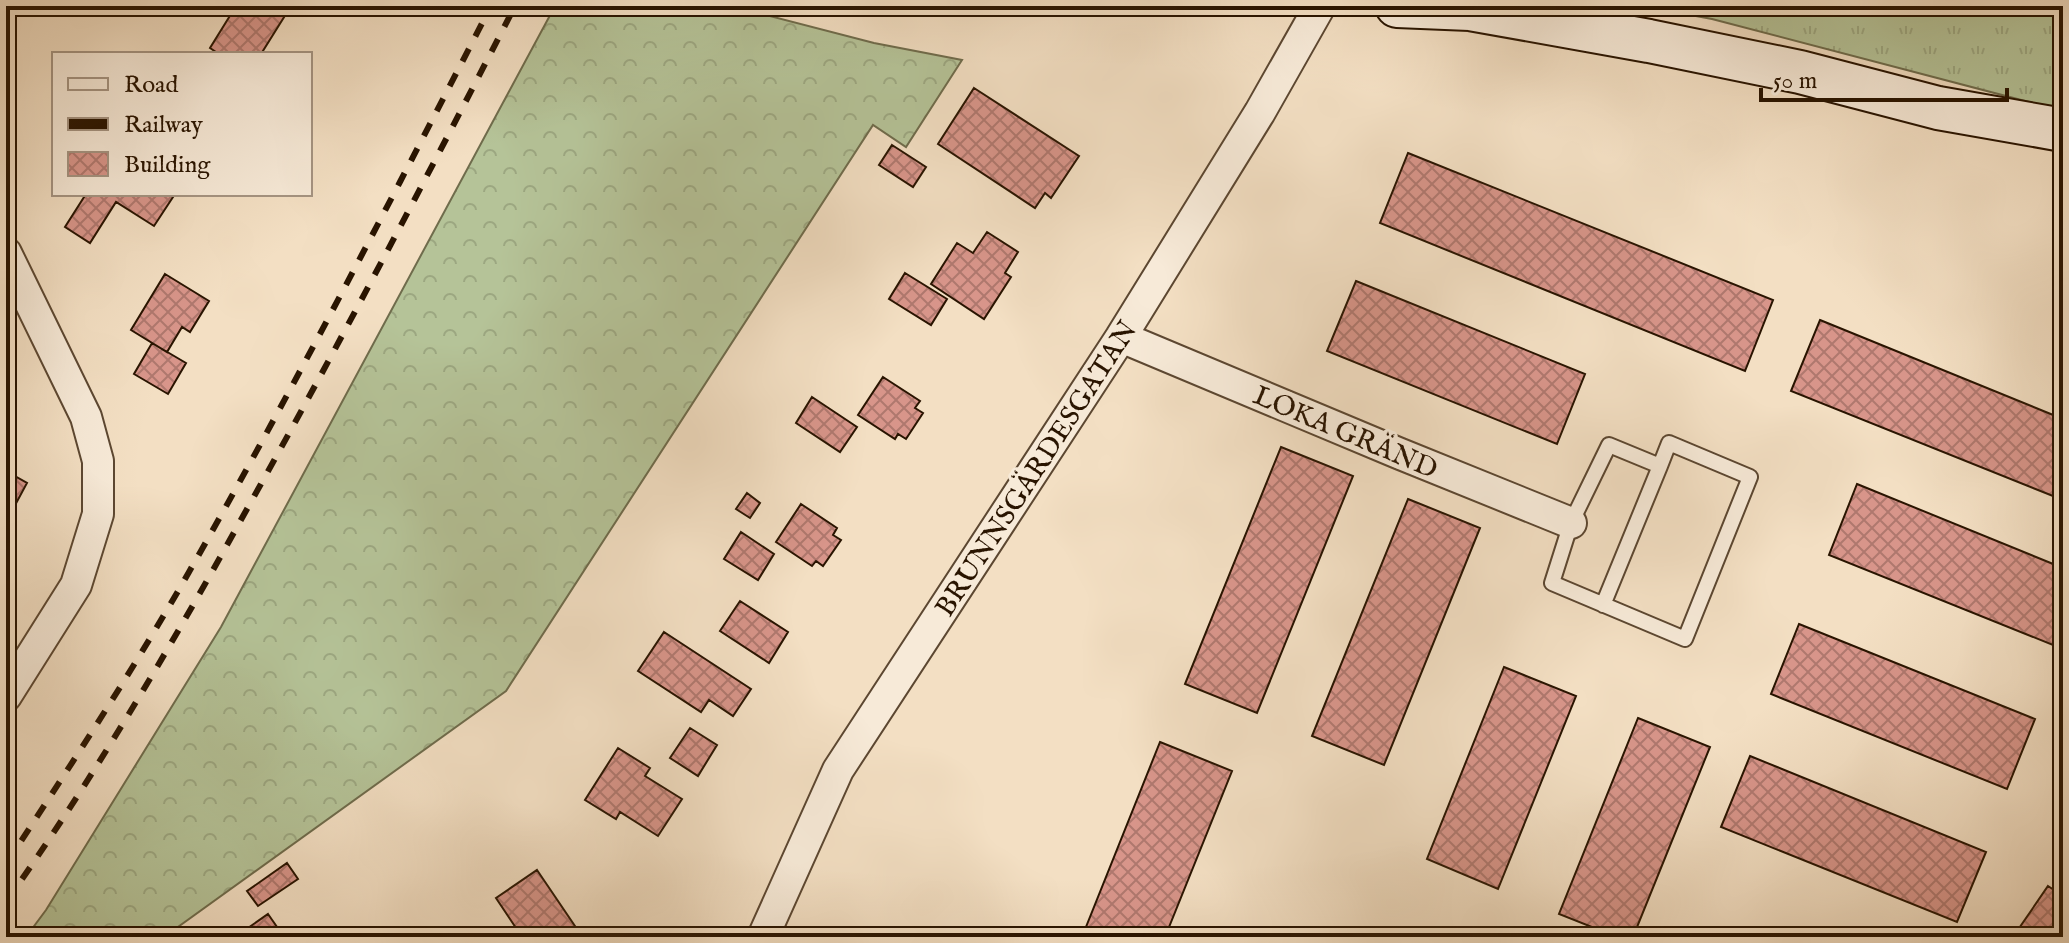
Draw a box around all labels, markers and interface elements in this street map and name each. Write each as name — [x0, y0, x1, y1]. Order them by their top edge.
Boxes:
legend — [52, 52, 312, 196]
scale bar — [1761, 52, 2007, 102]
text: 50 m — [1773, 66, 1817, 97]
text: Road — [124, 70, 178, 101]
text: Railway — [124, 110, 203, 141]
text: Building — [124, 150, 211, 181]
street label: BRUNNSGÄRDESGATAN — [928, 315, 1146, 624]
street label: LOKA GRÄND — [1248, 379, 1443, 488]

